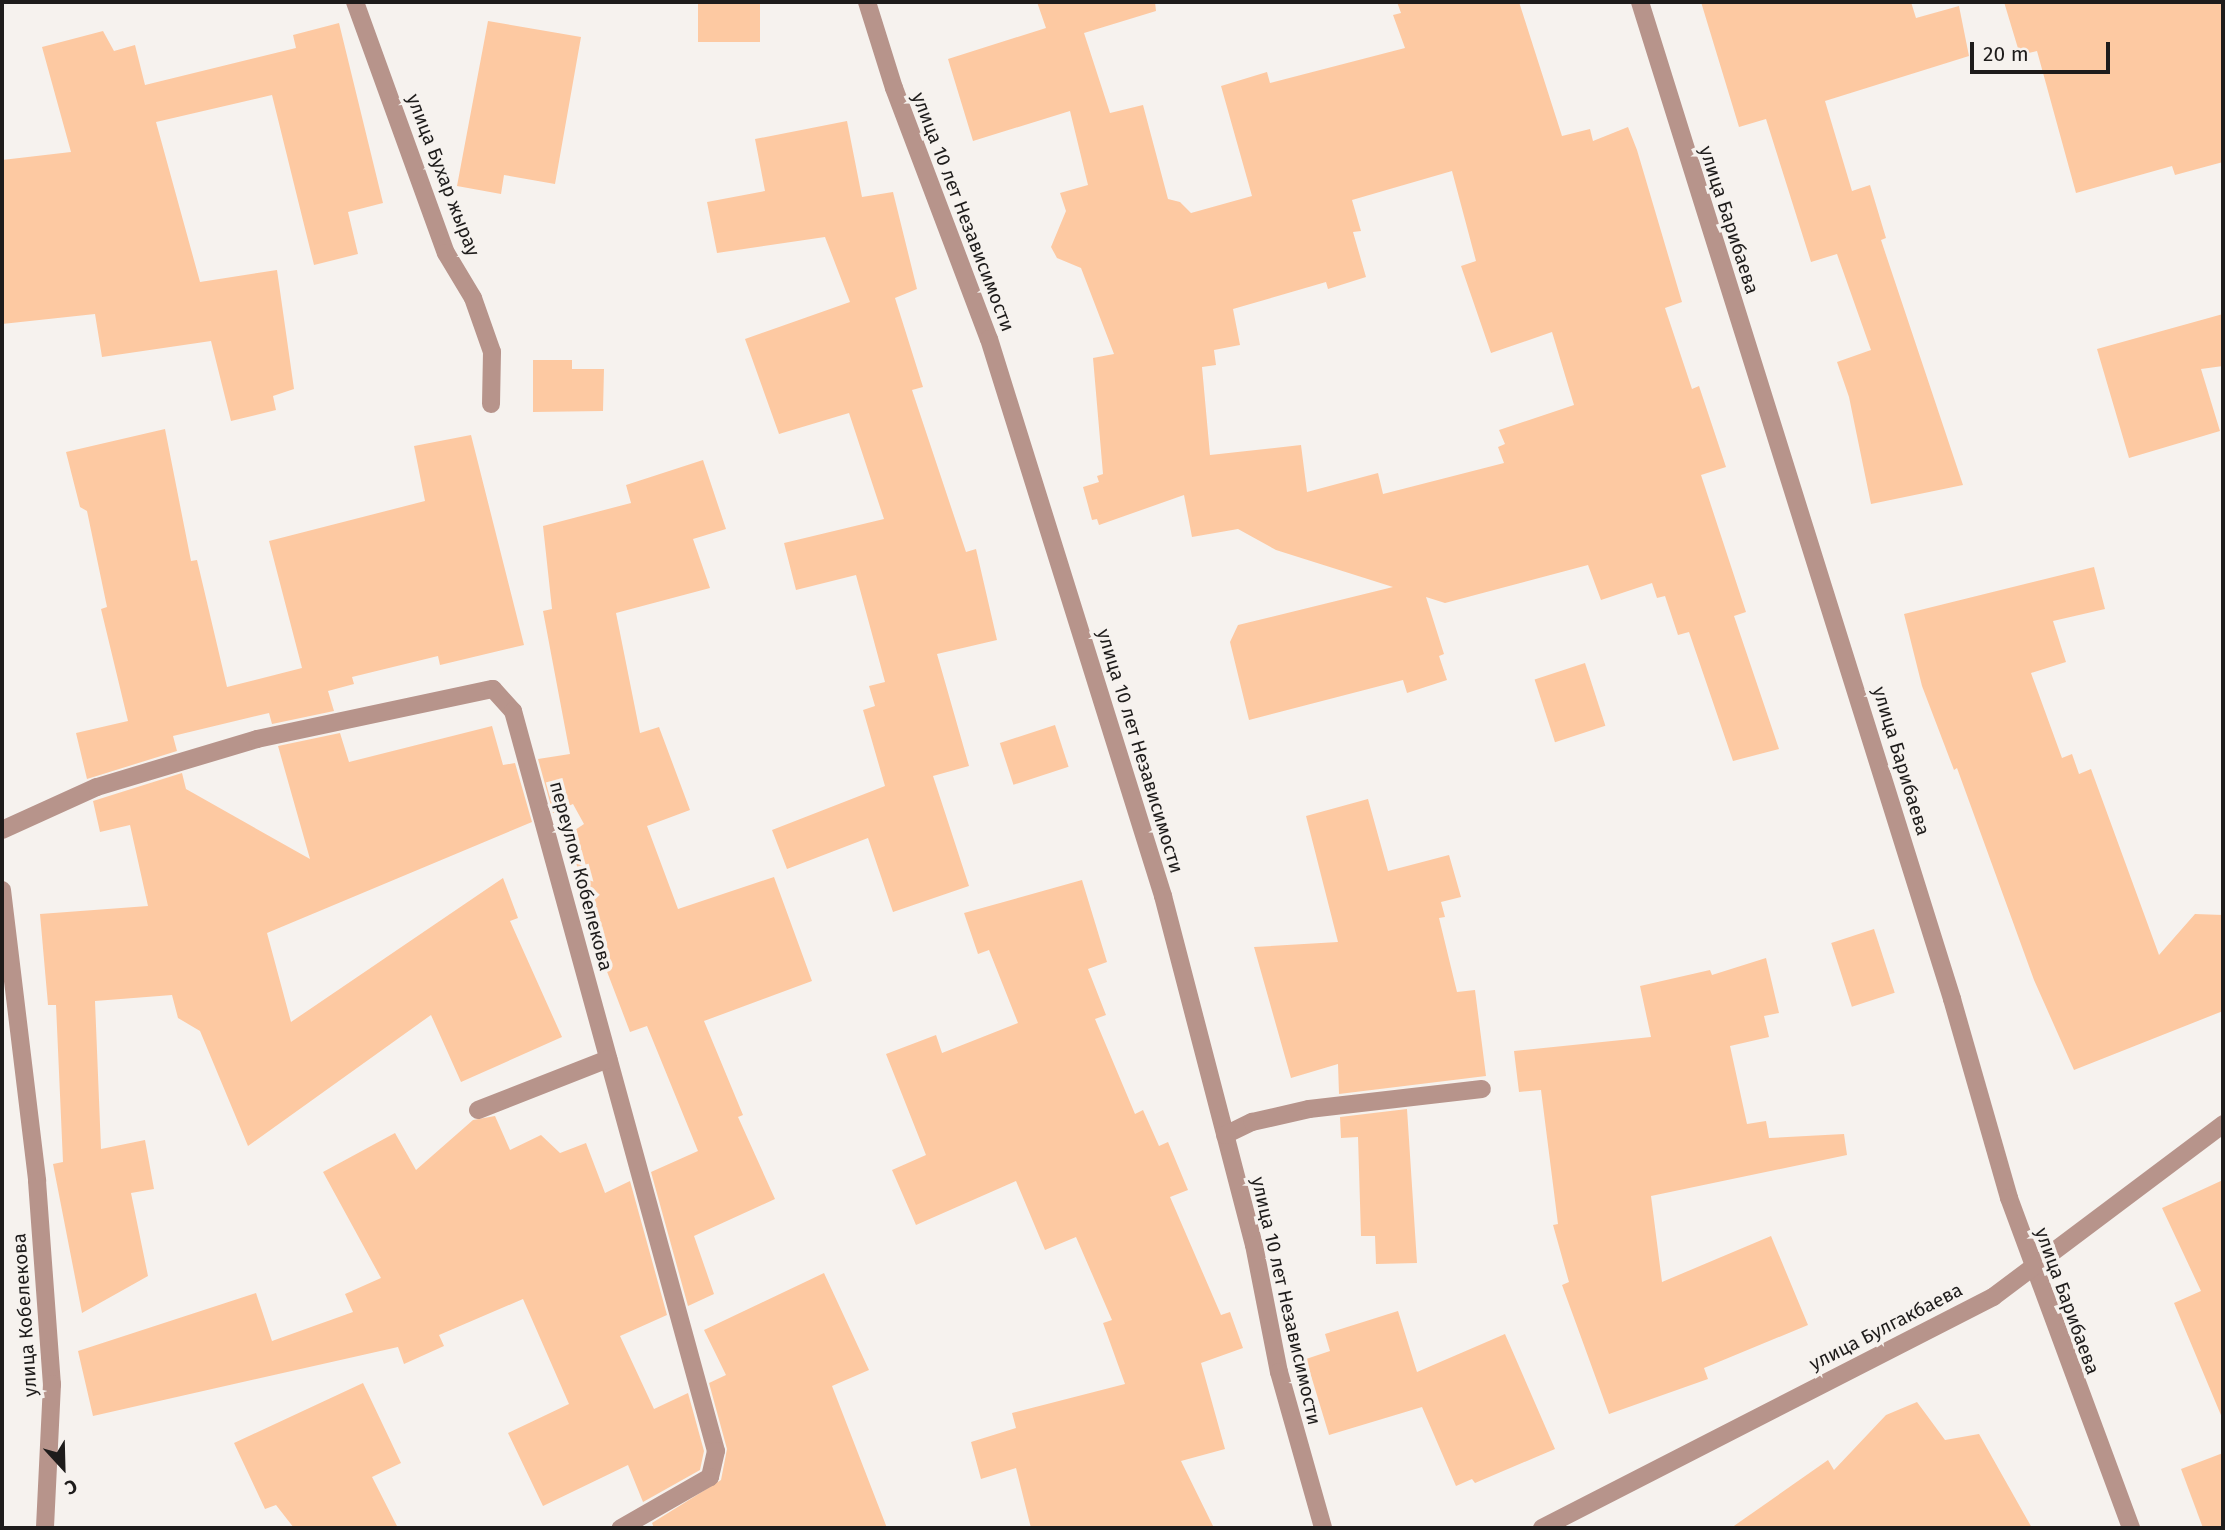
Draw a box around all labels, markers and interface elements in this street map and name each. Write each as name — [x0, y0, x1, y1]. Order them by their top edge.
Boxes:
scale bar — [1973, 28, 2113, 72]
text: 20 m — [1983, 41, 2029, 67]
street label: улица 10 лет Независимости — [907, 89, 1019, 335]
street label: улица Бухар жырау — [402, 91, 484, 259]
street label: улица Барибаева — [1694, 143, 1764, 297]
street label: улица 10 лет Независимости — [1092, 626, 1188, 876]
street label: улица Барибаева — [1868, 684, 1934, 838]
street label: переулок Кобелекова — [545, 779, 617, 973]
street label: улица 10 лет Независимости — [1246, 1175, 1326, 1427]
street label: улица Барибаева — [2030, 1225, 2104, 1377]
street label: улица Кобелекова — [8, 1232, 42, 1398]
street label: улица Булгакбаева — [1806, 1279, 1966, 1375]
north arrow — [28, 1432, 98, 1502]
text: С — [62, 1474, 80, 1500]

